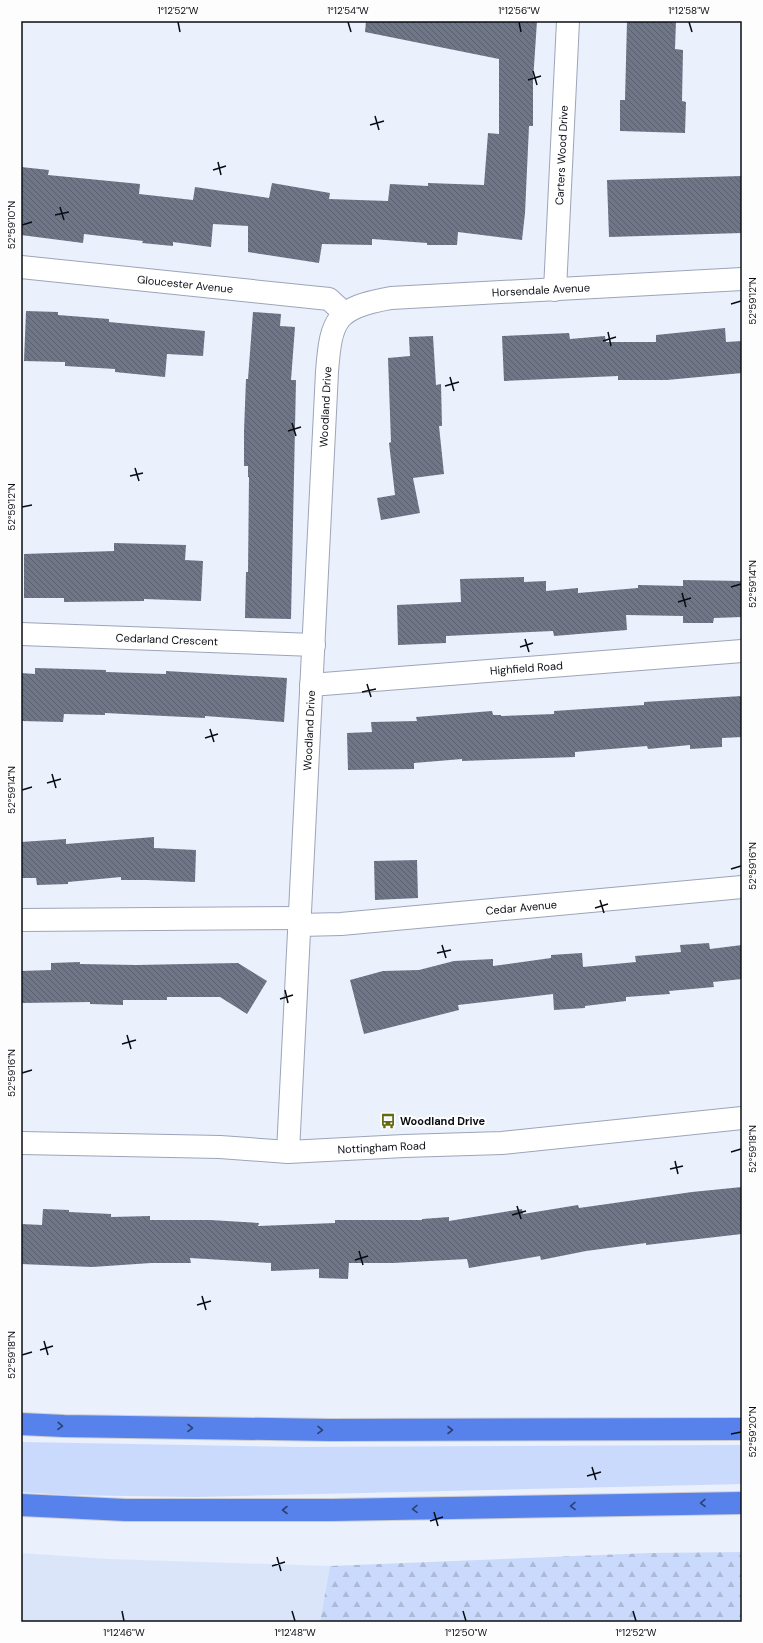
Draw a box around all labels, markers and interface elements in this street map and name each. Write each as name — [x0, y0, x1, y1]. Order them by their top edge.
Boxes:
text: 1°12'52"W — [158, 4, 199, 17]
text: 1°12'54"W — [327, 4, 369, 17]
text: 1°12'56"W — [498, 4, 540, 17]
text: 1°12'58"W — [668, 4, 710, 17]
street label: Carters Wood Drive — [552, 105, 571, 205]
text: 52°59'10"N — [5, 201, 18, 249]
street label: Gloucester Avenue — [136, 272, 234, 296]
text: 52°59'12"N — [746, 277, 759, 325]
street label: Horsendale Avenue — [492, 280, 590, 300]
street label: Woodland Drive — [316, 366, 334, 448]
text: 52°59'12"N — [5, 483, 18, 531]
text: 52°59'14"N — [746, 560, 759, 608]
street label: Cedarland Crescent — [115, 631, 218, 648]
street label: Highfield Road — [489, 658, 563, 678]
street label: Woodland Drive — [300, 690, 318, 771]
text: 52°59'14"N — [5, 766, 18, 814]
text: 52°59'16"N — [746, 842, 759, 890]
street label: Cedar Avenue — [485, 897, 557, 918]
text: 52°59'16"N — [5, 1049, 18, 1097]
bus stop icon: Woodland Drive — [379, 1112, 397, 1130]
place label: Woodland Drive — [400, 1114, 485, 1128]
text: 52°59'18"N — [746, 1125, 759, 1173]
street label: Nottingham Road — [337, 1138, 426, 1156]
text: 52°59'18"N — [5, 1331, 18, 1379]
text: 52°59'20"N — [746, 1406, 759, 1458]
one-way arrow — [57, 1422, 63, 1430]
one-way arrow — [187, 1424, 193, 1432]
one-way arrow — [317, 1426, 323, 1434]
one-way arrow — [447, 1426, 453, 1434]
one-way arrow — [700, 1499, 706, 1507]
one-way arrow — [570, 1502, 576, 1510]
one-way arrow — [412, 1505, 418, 1513]
one-way arrow — [282, 1506, 288, 1514]
text: 1°12'46"W — [103, 1626, 145, 1639]
text: 1°12'48"W — [274, 1626, 316, 1639]
text: 1°12'50"W — [445, 1626, 487, 1639]
text: 1°12'52"W — [616, 1626, 657, 1639]

